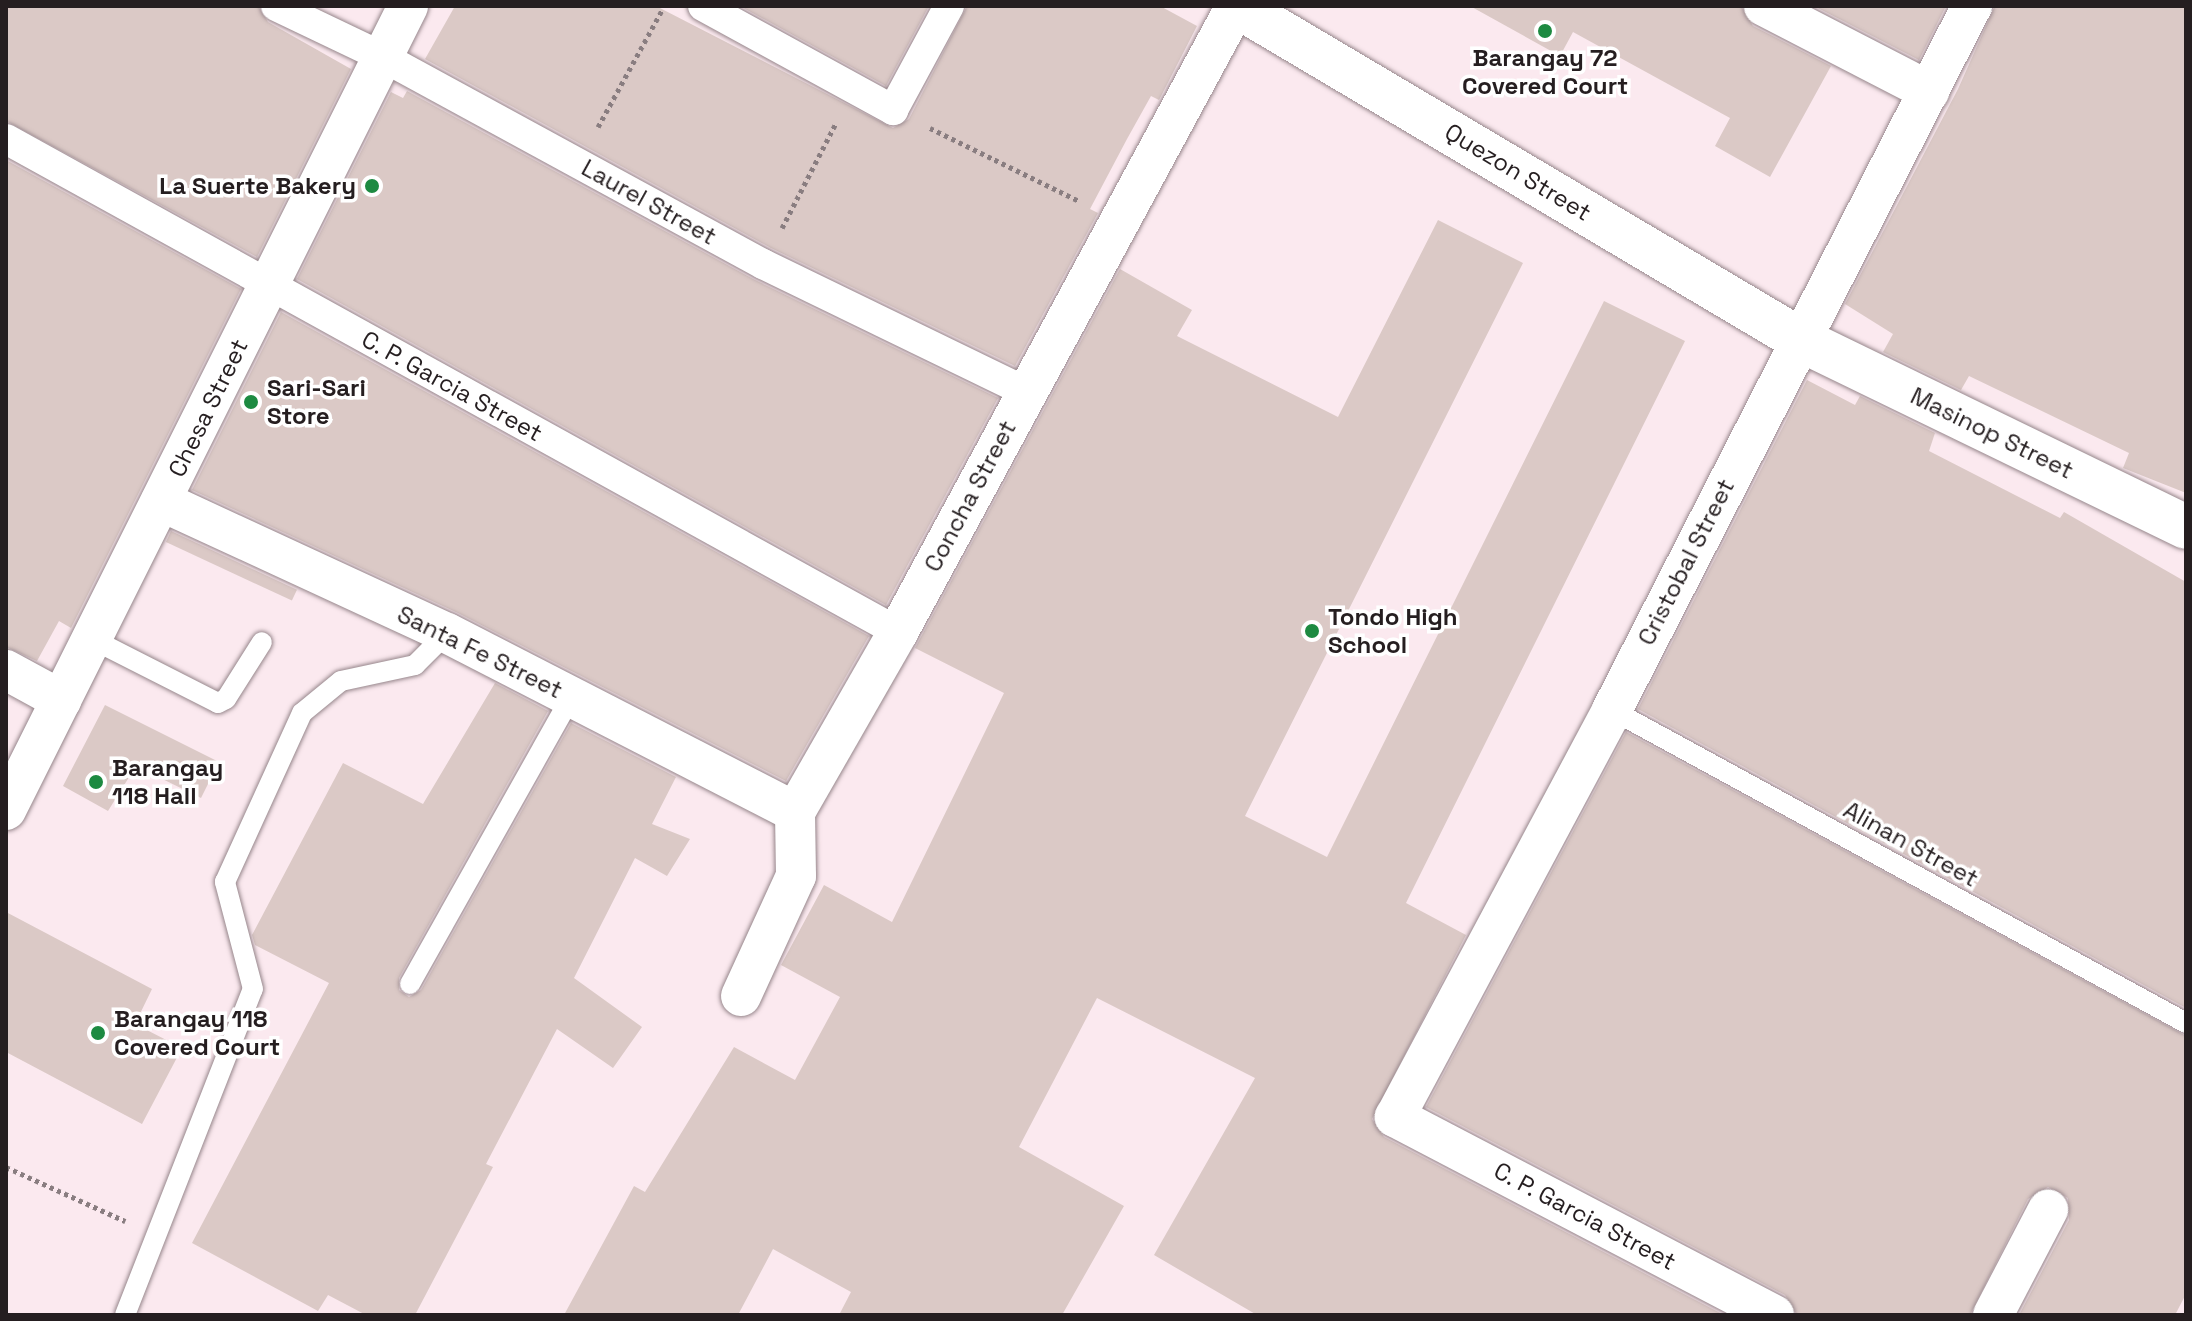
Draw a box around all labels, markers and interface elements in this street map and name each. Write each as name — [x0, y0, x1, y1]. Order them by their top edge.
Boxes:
marker: Barangay 72 Covered Court — [1536, 22, 1554, 40]
place label: Barangay 72 Covered Court — [1462, 44, 1628, 100]
street label: Quezon Street — [1440, 117, 1596, 227]
street label: Laurel Street — [577, 153, 721, 251]
place label: La Suerte Bakery — [159, 172, 356, 200]
marker: La Suerte Bakery — [363, 177, 381, 195]
street label: C. P. Garcia Street — [356, 324, 548, 448]
street label: Chesa Street — [162, 334, 254, 482]
place label: Sari-Sari Store — [267, 374, 366, 430]
street label: Masinop Street — [1906, 381, 2078, 485]
marker: Sari-Sari Store — [242, 393, 260, 411]
street label: Concha Street — [918, 415, 1022, 577]
street label: Cristobal Street — [1632, 474, 1740, 650]
street label: Santa Fe Street — [393, 600, 567, 704]
place label: Tondo High School — [1328, 603, 1458, 659]
marker: Tondo High School — [1303, 622, 1321, 640]
place label: Barangay 118 Hall — [112, 754, 223, 810]
marker: Barangay 118 Hall — [87, 773, 105, 791]
street label: Alinan Street — [1839, 795, 1983, 893]
place label: Barangay 118 Covered Court — [114, 1005, 280, 1061]
marker: Barangay 118 Covered Court — [89, 1024, 107, 1042]
street label: C. P. Garcia Street — [1488, 1156, 1682, 1276]

